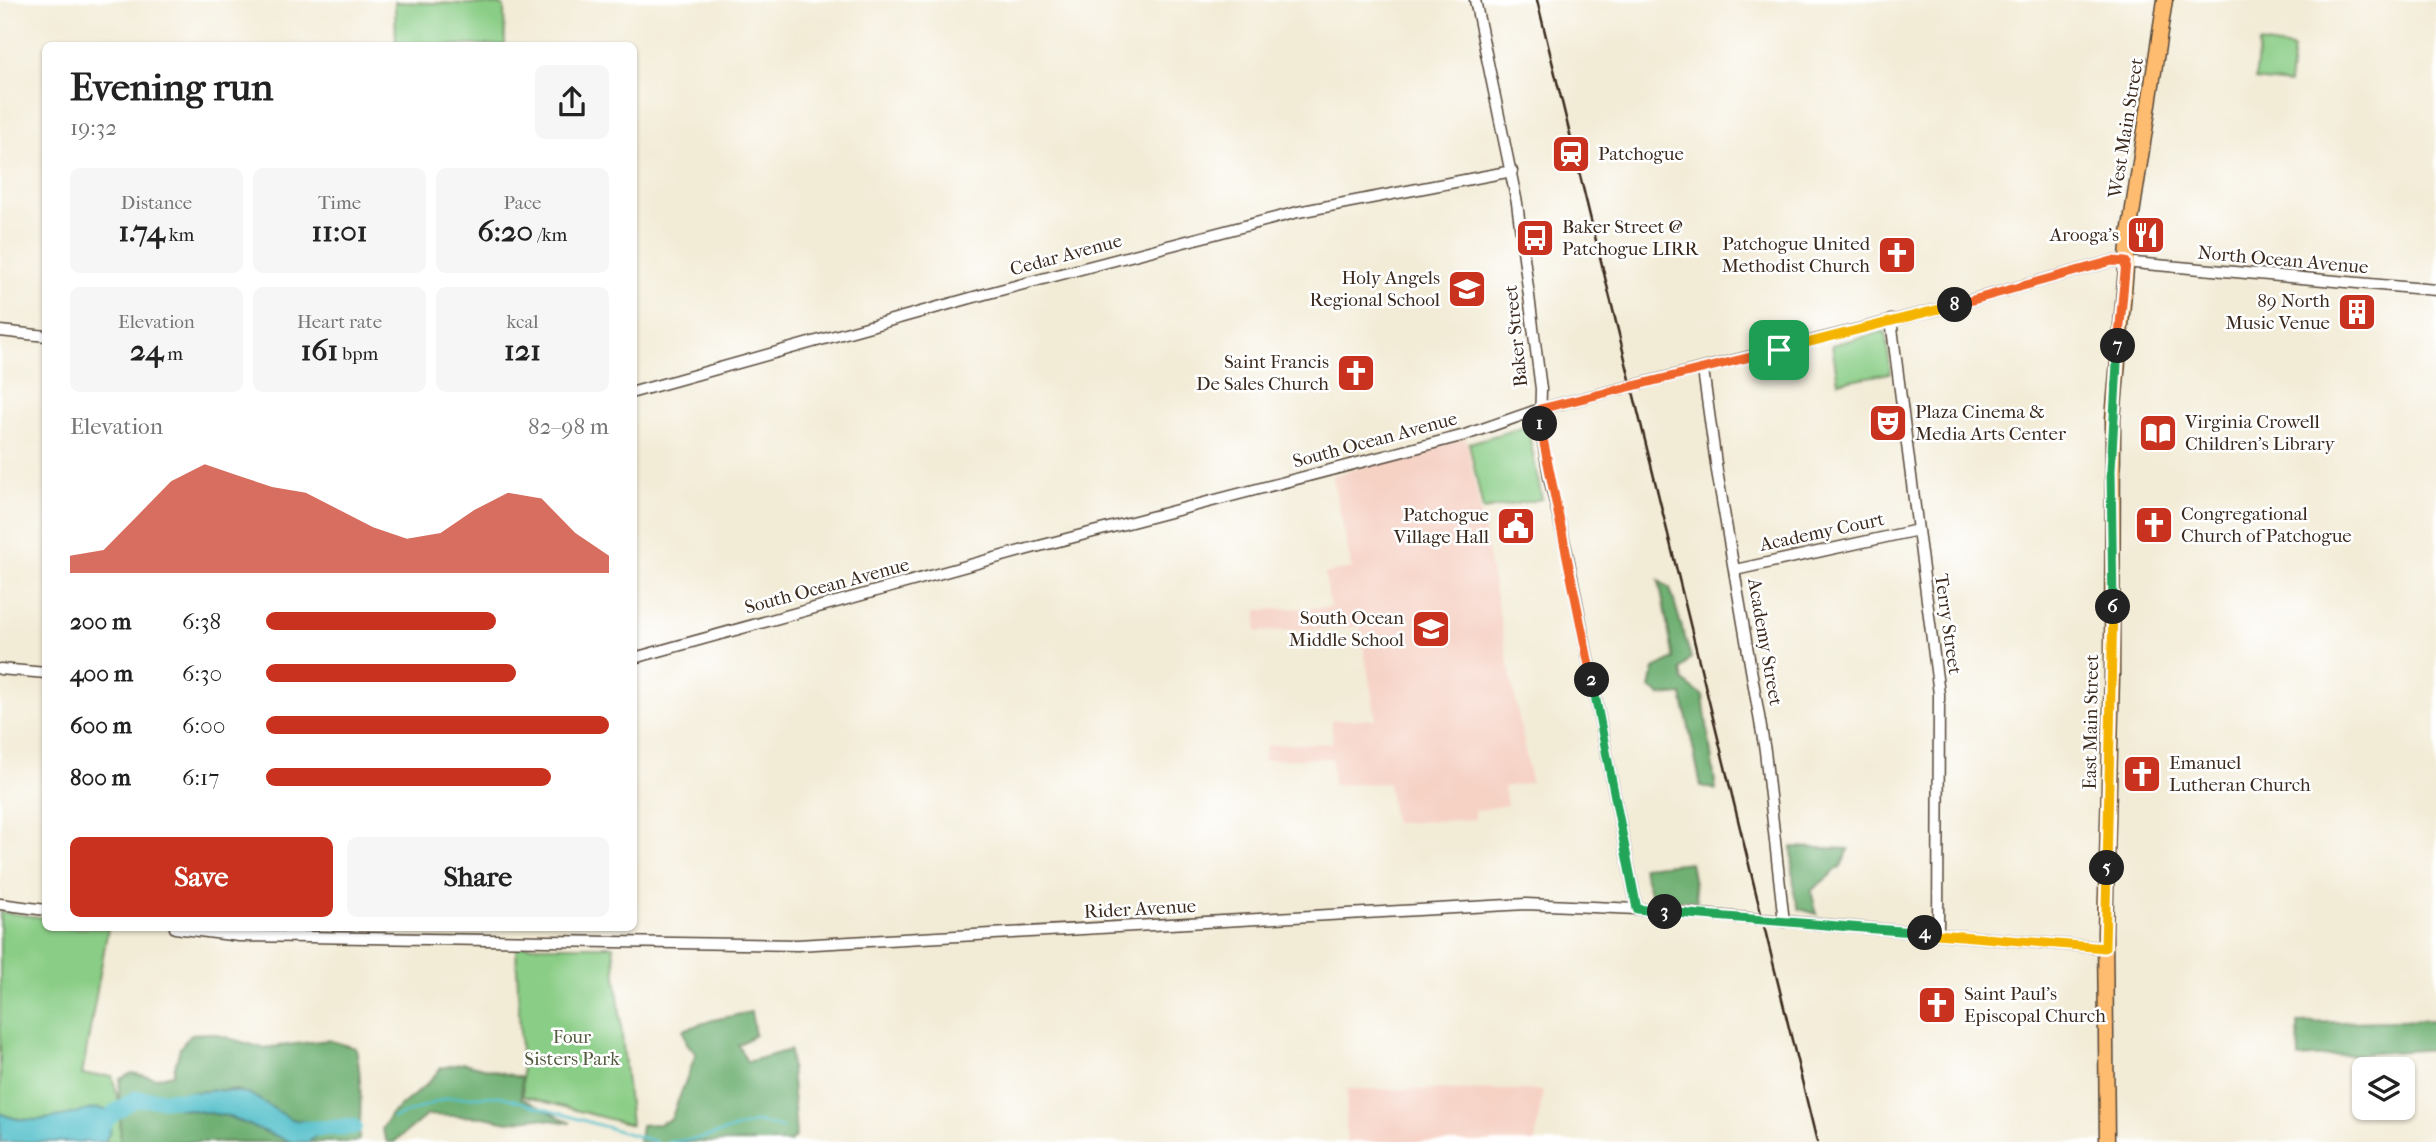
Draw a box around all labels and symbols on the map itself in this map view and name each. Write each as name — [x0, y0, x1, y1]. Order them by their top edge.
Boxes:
street label: West Main Street — [2104, 56, 2148, 201]
station icon: Patchogue — [1550, 133, 1592, 175]
place label: Patchogue — [1598, 143, 1684, 165]
restaurant icon: Arooga's — [2125, 214, 2167, 256]
place label: Baker Street @ Patchogue LIRR — [1562, 216, 1700, 260]
bus stop icon: Baker Street @ Patchogue LIRR — [1514, 217, 1556, 259]
place label: Arooga's — [2049, 224, 2119, 246]
street label: Cedar Avenue — [1008, 230, 1124, 280]
place label: Patchogue United Methodist Church — [1722, 233, 1871, 277]
church icon: Patchogue United Methodist Church — [1876, 234, 1918, 276]
street label: North Ocean Avenue — [2197, 242, 2369, 278]
place label: Holy Angels Regional School — [1310, 267, 1440, 311]
school or university icon: Holy Angels Regional School — [1446, 268, 1488, 310]
street label: Baker Street — [1500, 284, 1532, 388]
pin: 8 — [1938, 288, 1972, 322]
place label: 89 North Music Venue — [2226, 290, 2330, 334]
building icon: 89 North Music Venue — [2336, 291, 2378, 333]
pin — [1749, 320, 1809, 380]
pin: 7 — [2100, 328, 2136, 364]
place label: Saint Francis De Sales Church — [1196, 351, 1329, 395]
church icon: Saint Francis De Sales Church — [1335, 352, 1377, 394]
place label: Plaza Cinema & Media Arts Center — [1915, 401, 2067, 445]
theatre icon: Plaza Cinema & Media Arts Center — [1867, 402, 1909, 444]
pin: 1 — [1522, 406, 1558, 442]
street label: South Ocean Avenue — [1290, 407, 1460, 473]
place label: Virginia Crowell Children's Library — [2184, 411, 2336, 455]
library icon: Virginia Crowell Children's Library — [2137, 412, 2179, 454]
place label: Congregational Church of Patchogue — [2181, 503, 2352, 547]
place label: Patchogue Village Hall — [1393, 504, 1489, 548]
church icon: Congregational Church of Patchogue — [2133, 504, 2175, 546]
public building icon: Patchogue Village Hall — [1495, 505, 1537, 547]
street label: Academy Court — [1757, 508, 1886, 556]
street label: South Ocean Avenue — [742, 553, 912, 619]
street label: Terry Street — [1930, 572, 1966, 676]
street label: Academy Street — [1743, 576, 1787, 708]
pin: 6 — [2096, 590, 2130, 624]
place label: South Ocean Middle School — [1289, 607, 1404, 651]
school or university icon: South Ocean Middle School — [1410, 608, 1452, 650]
street label: East Main Street — [2079, 654, 2103, 790]
pin: 2 — [1574, 662, 1610, 698]
place label: Emanuel Lutheran Church — [2169, 752, 2311, 796]
church icon: Emanuel Lutheran Church — [2121, 753, 2163, 795]
pin: 5 — [2090, 850, 2124, 886]
pin: 3 — [1648, 894, 1682, 930]
street label: Rider Avenue — [1083, 895, 1197, 923]
pin: 4 — [1908, 916, 1942, 950]
place label: Saint Paul's Episcopal Church — [1964, 983, 2106, 1027]
church icon: Saint Paul's Episcopal Church — [1916, 984, 1958, 1026]
park label: Four Sisters Park — [524, 1026, 620, 1070]

